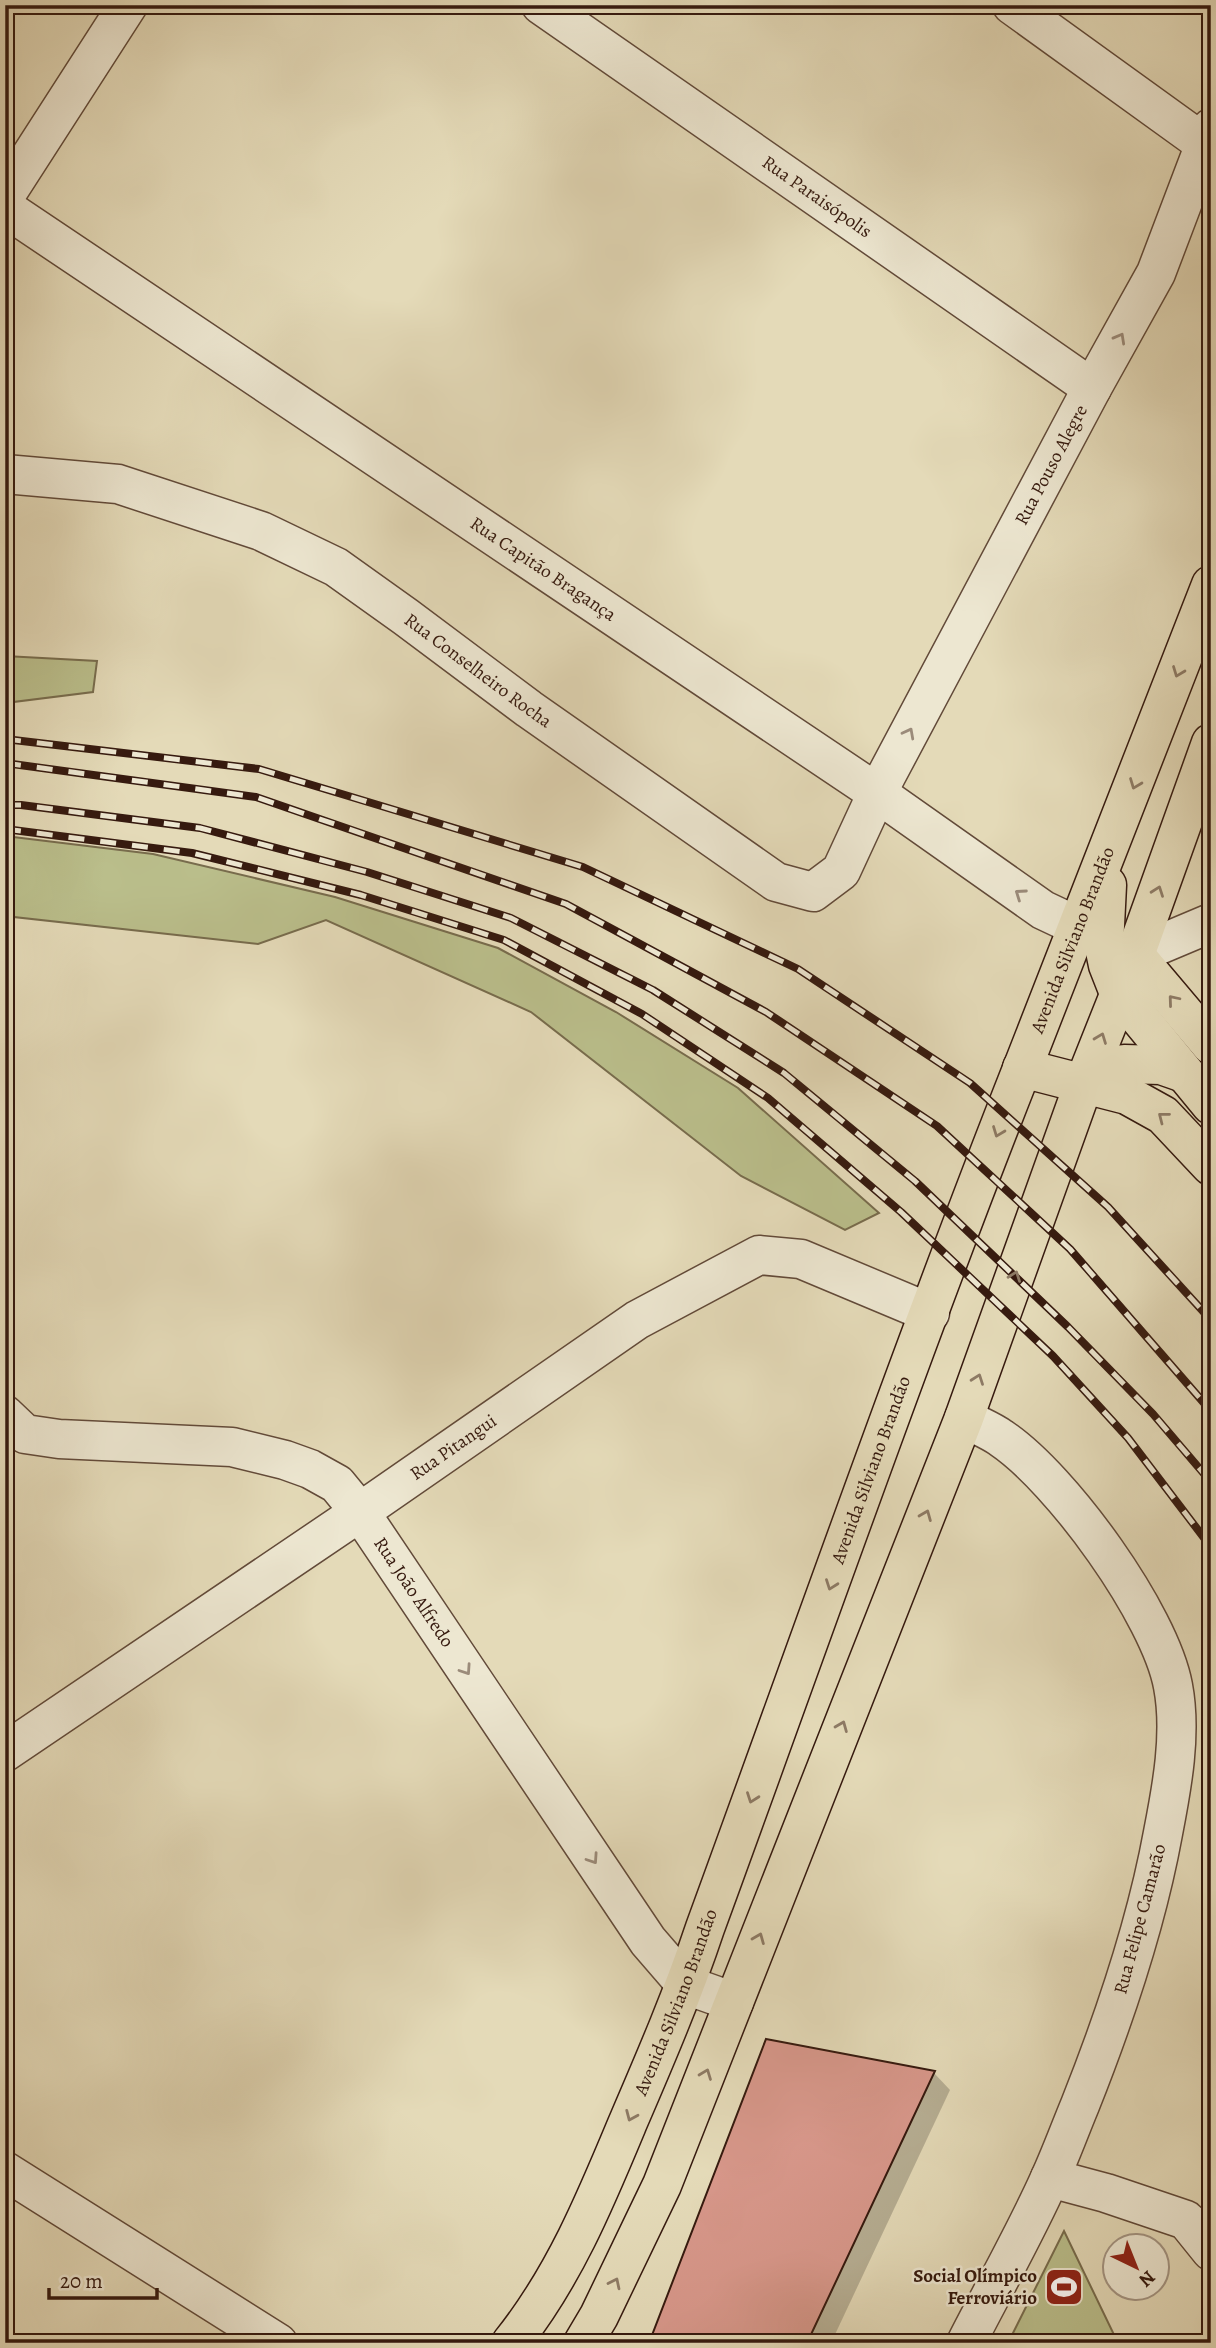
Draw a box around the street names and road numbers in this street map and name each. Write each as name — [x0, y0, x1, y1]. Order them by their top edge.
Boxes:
street label: Rua Paraisópolis — [757, 149, 877, 244]
street label: Rua Pouso Alegre — [1008, 400, 1094, 530]
street label: Rua Capitão Bragança — [465, 511, 621, 627]
street label: Rua Conselheiro Rocha — [399, 607, 557, 734]
street label: Avenida Silviano Brandão — [1024, 843, 1121, 1038]
street label: Avenida Silviano Brandão — [825, 1372, 917, 1568]
street label: Rua Pitangui — [405, 1408, 502, 1487]
street label: Rua João Alfredo — [367, 1532, 460, 1653]
street label: Rua Felipe Camarão — [1107, 1841, 1173, 1997]
street label: Avenida Silviano Brandão — [627, 1905, 724, 2100]

